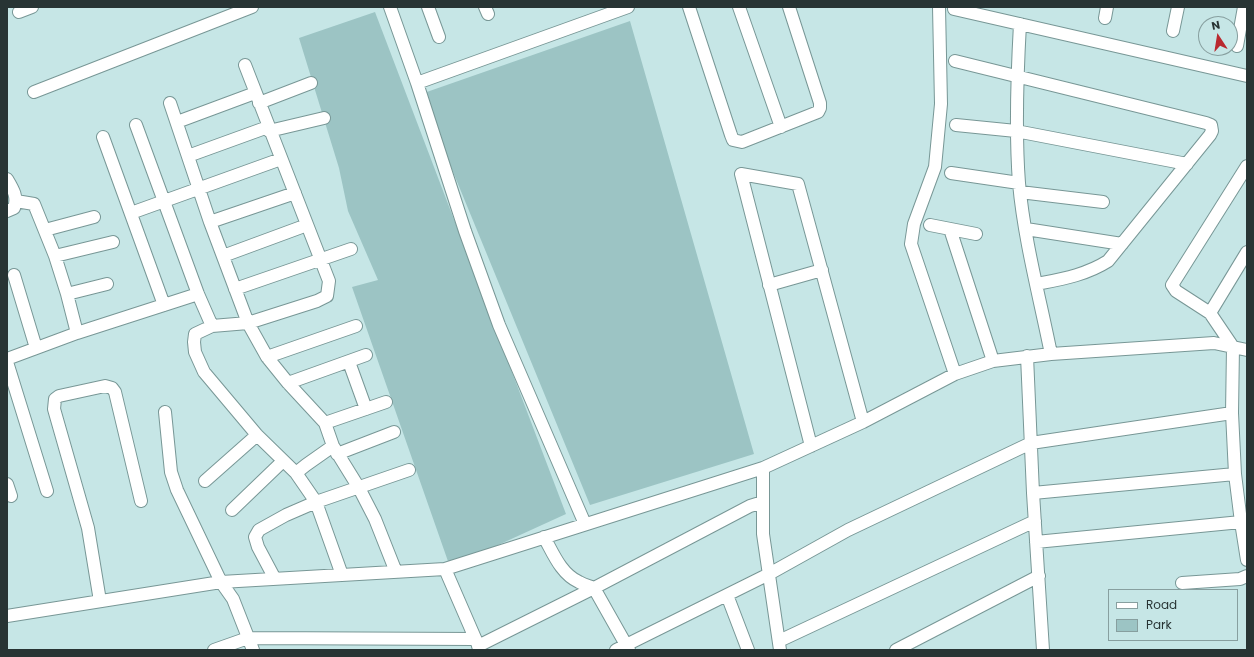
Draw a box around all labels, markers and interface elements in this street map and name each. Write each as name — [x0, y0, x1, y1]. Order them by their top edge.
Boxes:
north arrow — [1198, 16, 1238, 56]
text: N — [1210, 17, 1221, 34]
legend — [1108, 589, 1238, 641]
text: Road — [1146, 596, 1177, 613]
text: Park — [1146, 616, 1172, 633]

